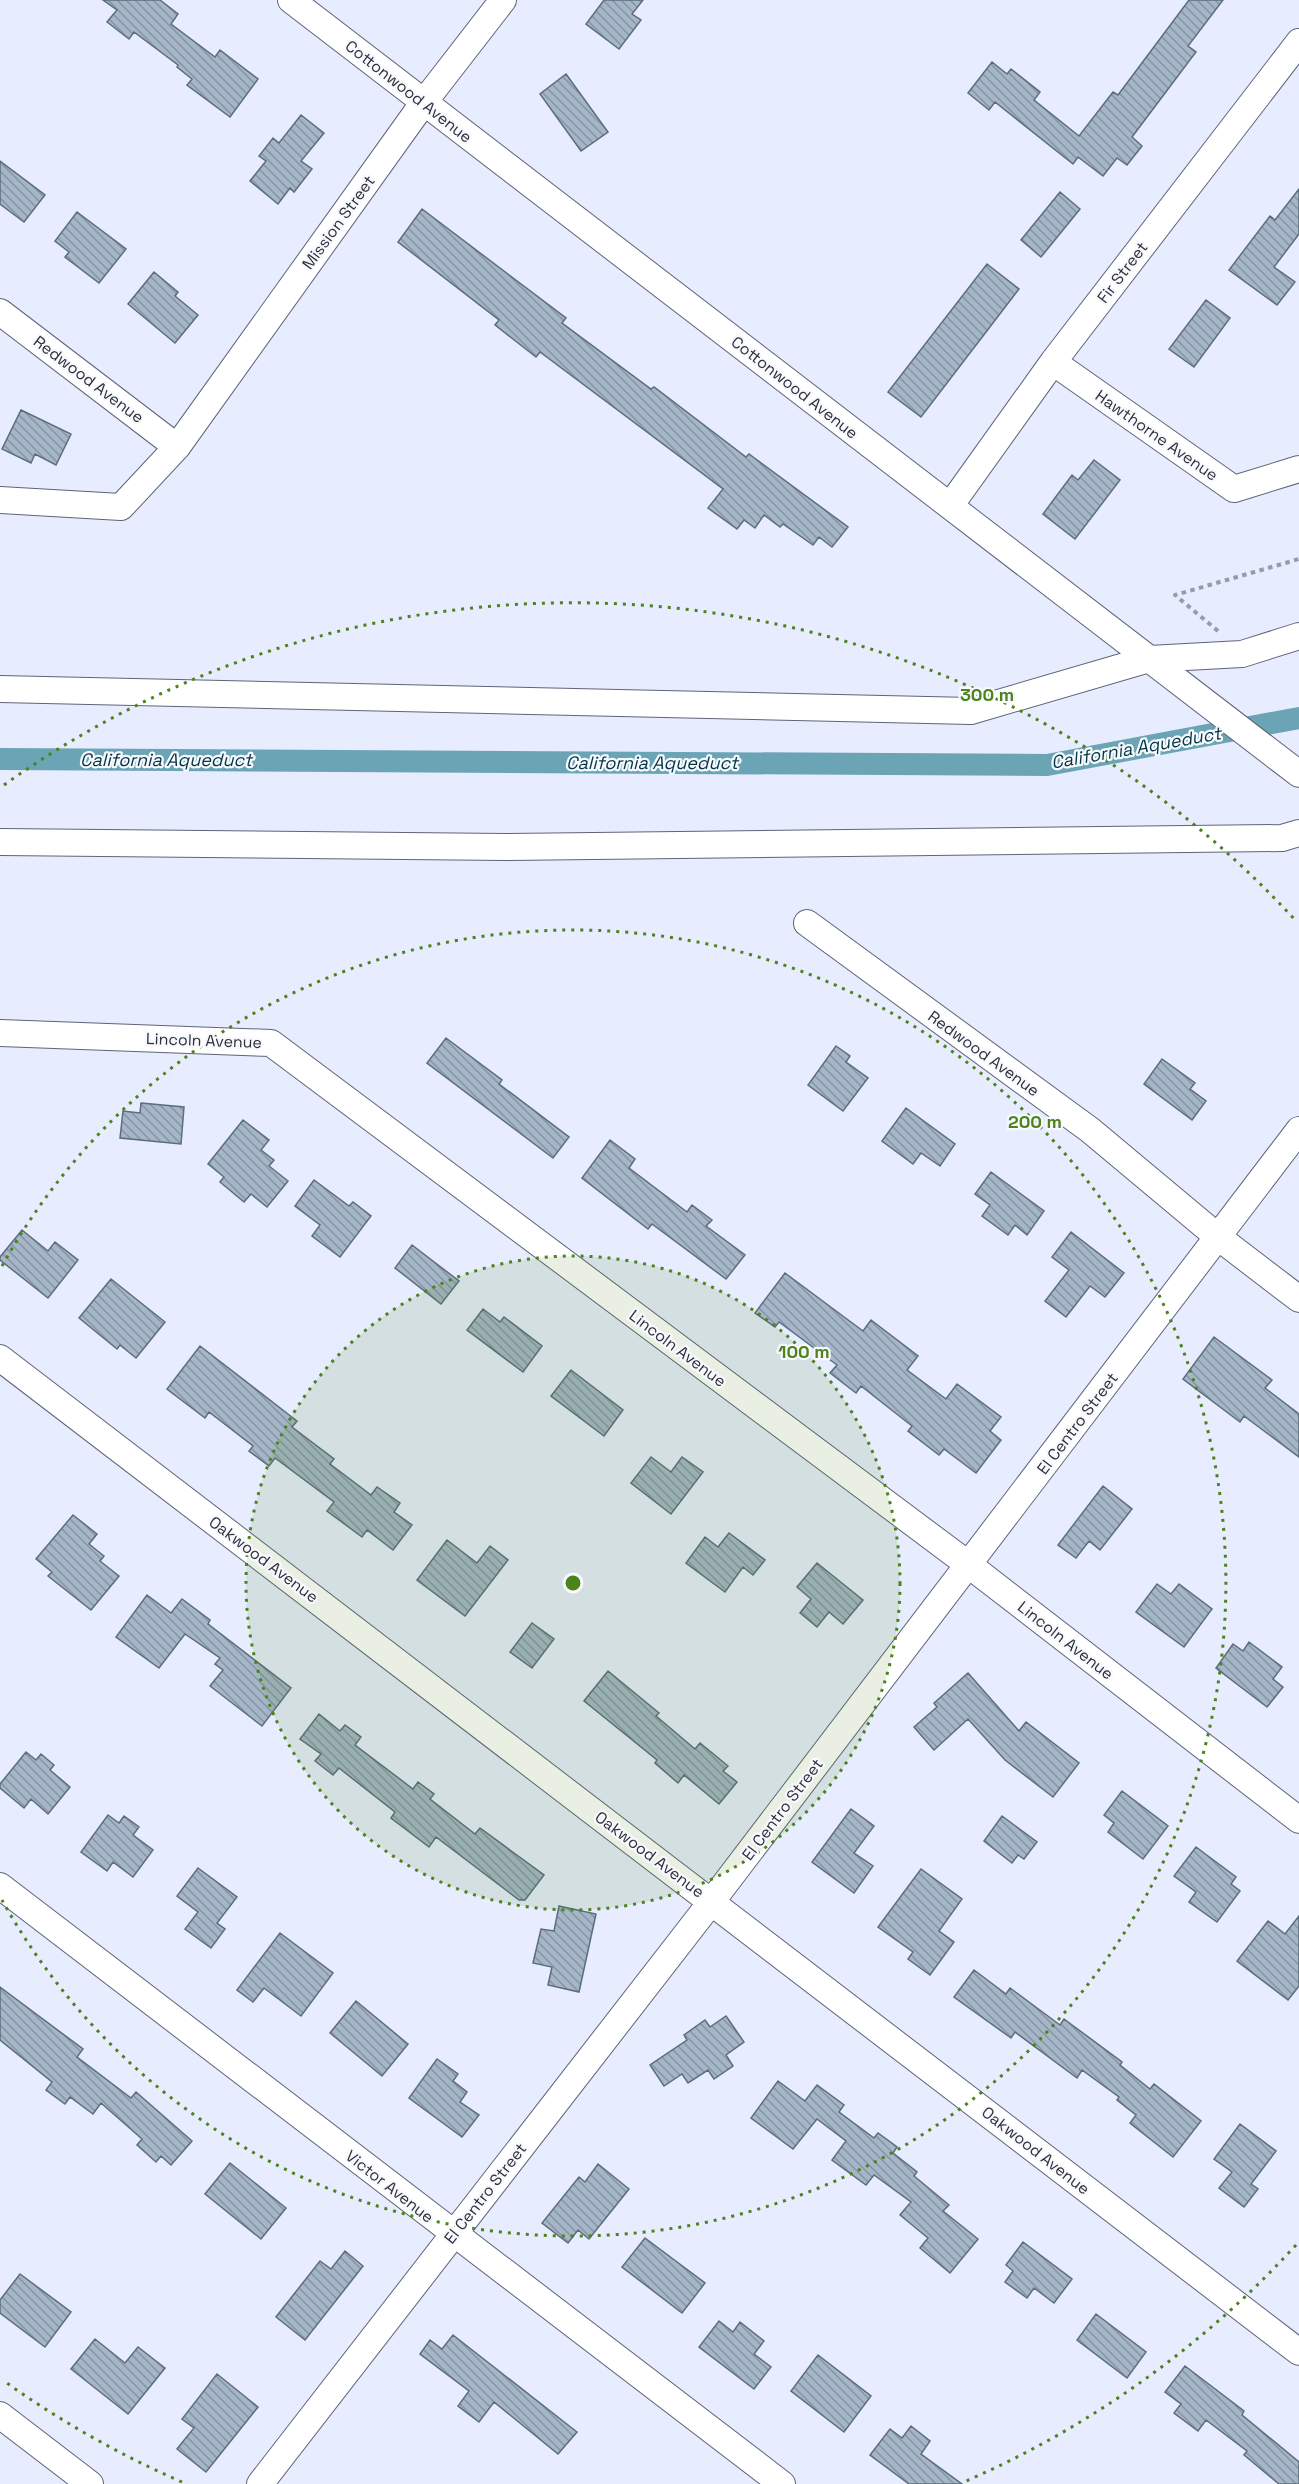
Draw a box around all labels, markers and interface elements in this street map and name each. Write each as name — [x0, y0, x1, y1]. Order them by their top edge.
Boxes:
street label: Cottonwood Avenue — [341, 35, 476, 148]
street label: Mission Street — [297, 171, 380, 273]
street label: Fir Street — [1092, 237, 1152, 307]
street label: Redwood Avenue — [29, 331, 148, 428]
street label: Cottonwood Avenue — [727, 331, 862, 444]
street label: Hawthorne Avenue — [1091, 385, 1222, 486]
text: 300 m — [960, 683, 1014, 706]
water label: California Aqueduct — [1049, 721, 1224, 774]
water label: California Aqueduct — [80, 748, 254, 771]
water label: California Aqueduct — [566, 751, 740, 774]
street label: Redwood Avenue — [924, 1006, 1044, 1101]
street label: Lincoln Avenue — [146, 1028, 262, 1053]
text: 200 m — [1008, 1110, 1062, 1133]
street label: Lincoln Avenue — [625, 1305, 730, 1392]
text: 100 m — [778, 1340, 830, 1363]
street label: El Centro Street — [1032, 1368, 1123, 1478]
street label: Oakwood Avenue — [205, 1511, 323, 1607]
centre of rings — [563, 1573, 583, 1593]
street label: Lincoln Avenue — [1013, 1596, 1118, 1684]
street label: El Centro Street — [737, 1754, 828, 1864]
street label: Oakwood Avenue — [591, 1806, 709, 1902]
street label: Oakwood Avenue — [977, 2102, 1094, 2199]
street label: El Centro Street — [439, 2139, 531, 2248]
street label: Victor Avenue — [341, 2145, 438, 2227]

